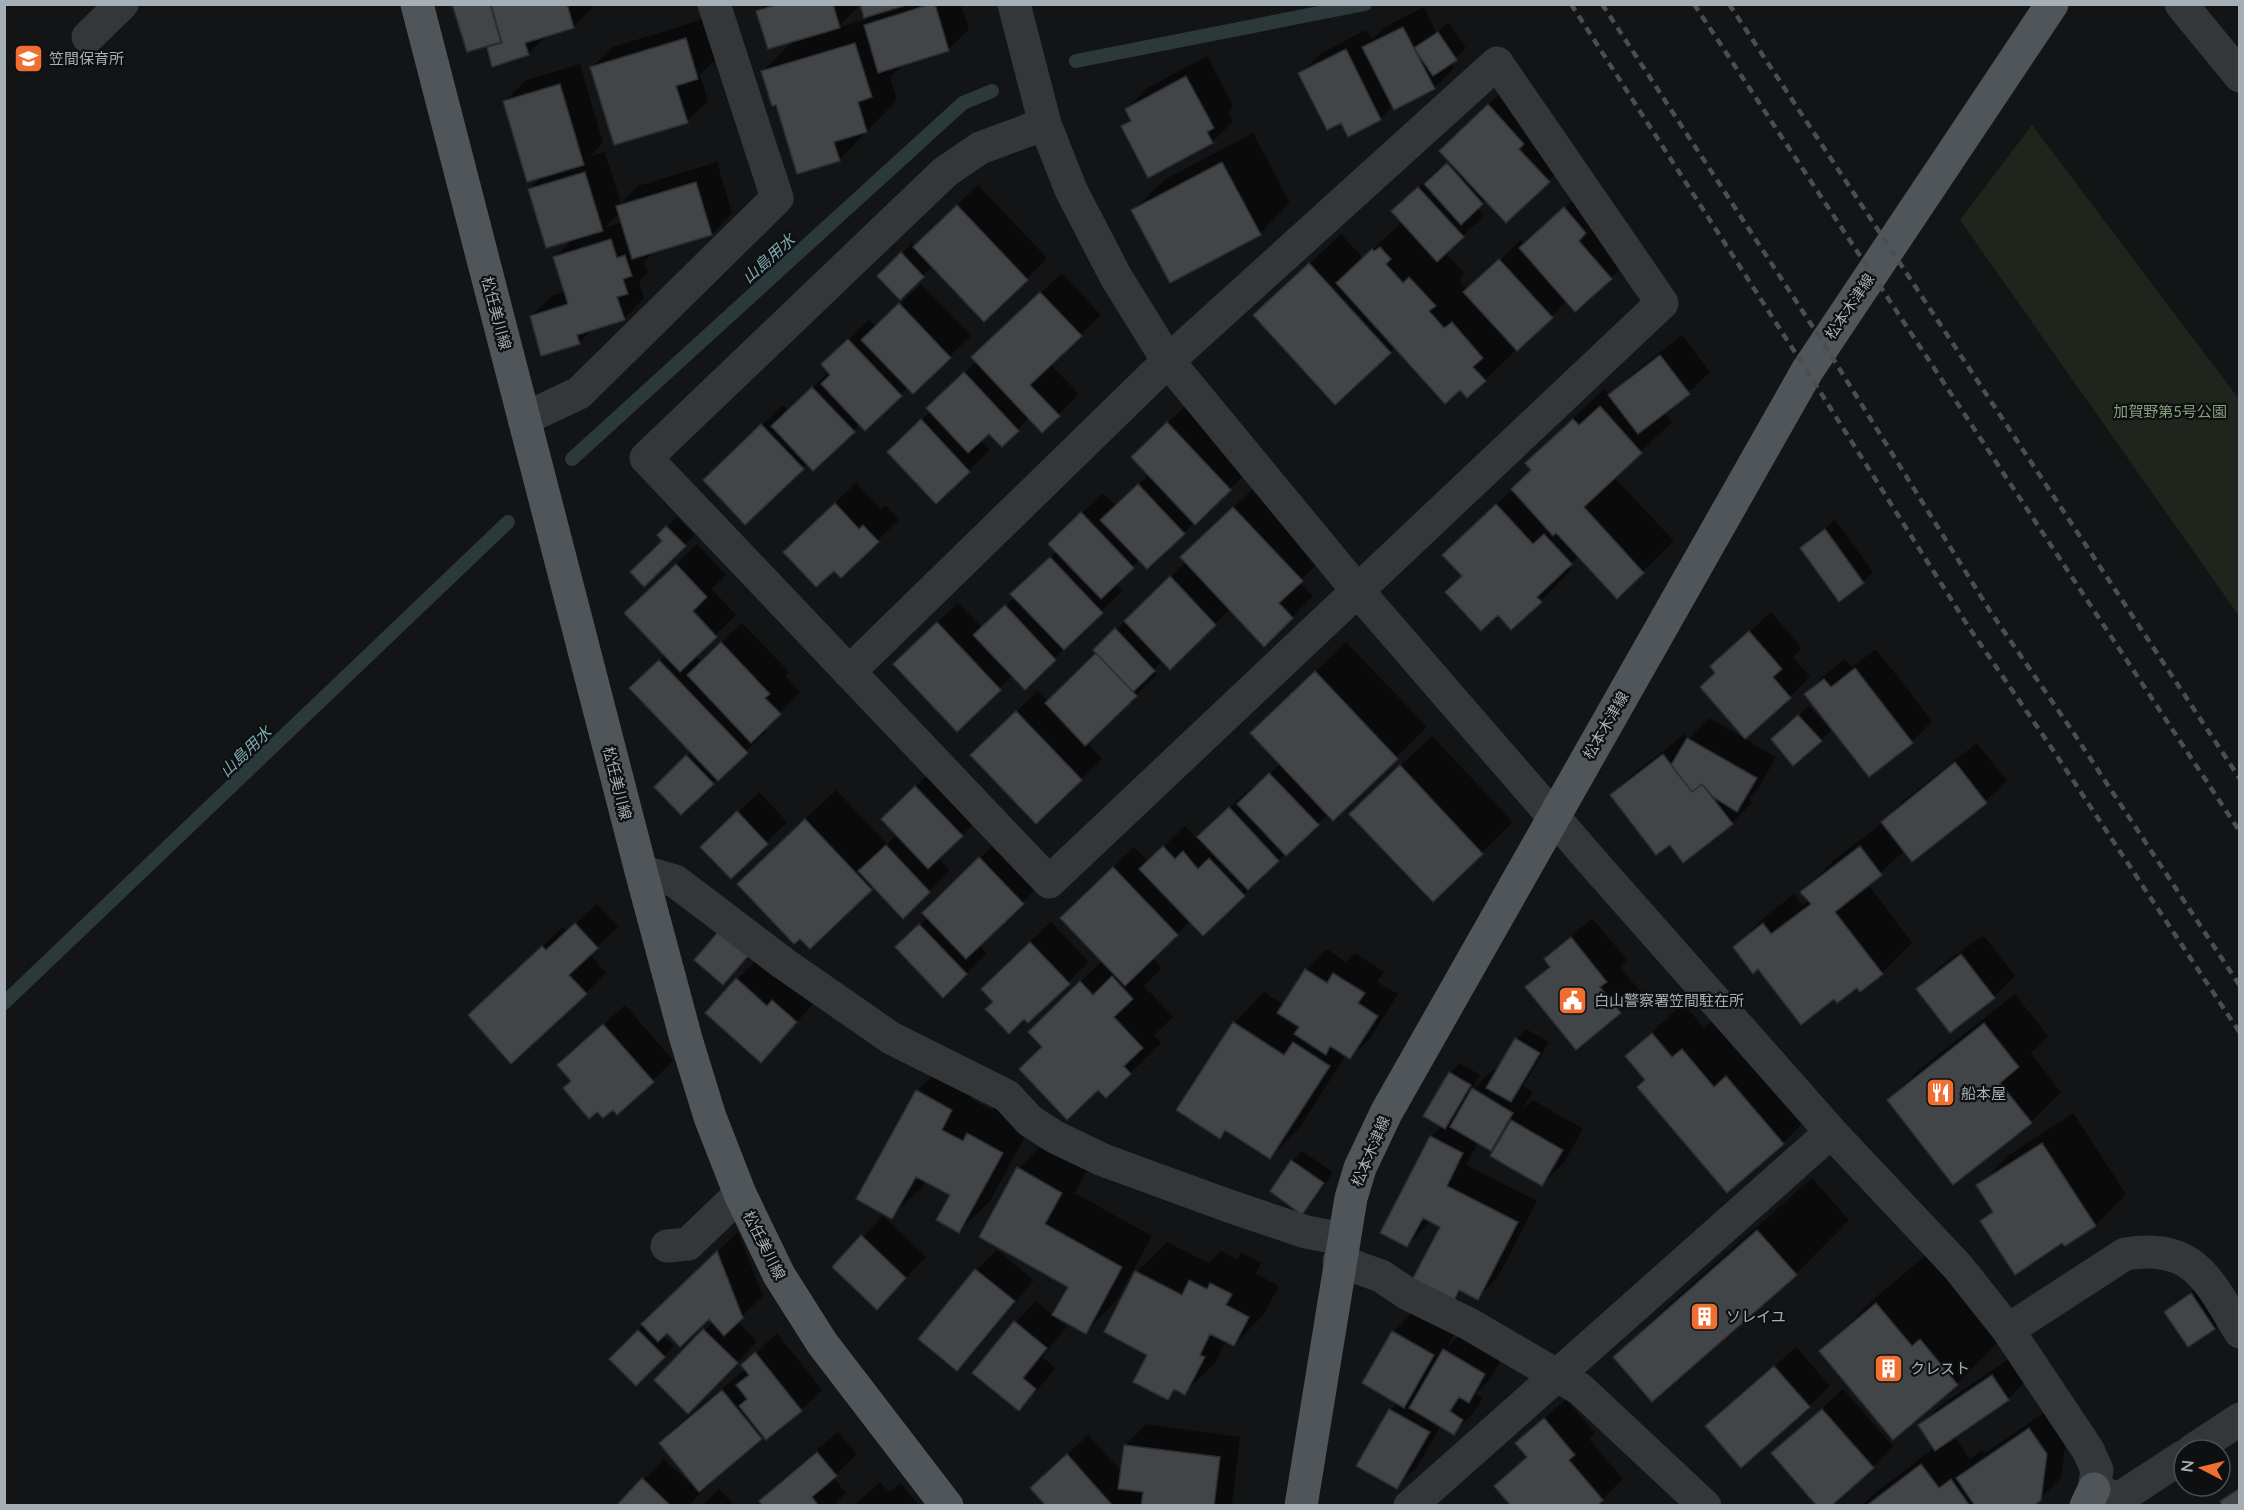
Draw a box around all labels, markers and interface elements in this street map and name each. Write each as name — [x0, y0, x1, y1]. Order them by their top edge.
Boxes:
school or university icon: 笠間保育所 — [12, 42, 44, 74]
place label: 笠間保育所 — [49, 49, 124, 67]
water label: 山島用水 — [738, 228, 800, 286]
street label: 松本木津線 — [1821, 270, 1877, 342]
street label: 松任美川線 — [479, 274, 515, 352]
park label: 加賀野第5号公園 — [2113, 402, 2227, 420]
street label: 松本木津線 — [1578, 688, 1632, 762]
water label: 山島用水 — [215, 721, 276, 780]
street label: 松任美川線 — [600, 744, 636, 822]
public building icon: 白山警察署笠間駐在所 — [1557, 984, 1589, 1016]
place label: 白山警察署笠間駐在所 — [1594, 991, 1744, 1009]
restaurant icon: 船本屋 — [1924, 1077, 1956, 1109]
place label: 船本屋 — [1961, 1084, 2006, 1102]
street label: 松本木津線 — [1347, 1113, 1393, 1189]
street label: 松任美川線 — [740, 1207, 790, 1283]
building icon: ソレイユ — [1689, 1300, 1721, 1332]
place label: ソレイユ — [1726, 1307, 1786, 1325]
building icon: クレスト — [1873, 1352, 1905, 1384]
place label: クレスト — [1910, 1359, 1970, 1377]
north arrow — [2172, 1438, 2232, 1498]
text: N — [2176, 1459, 2197, 1473]

